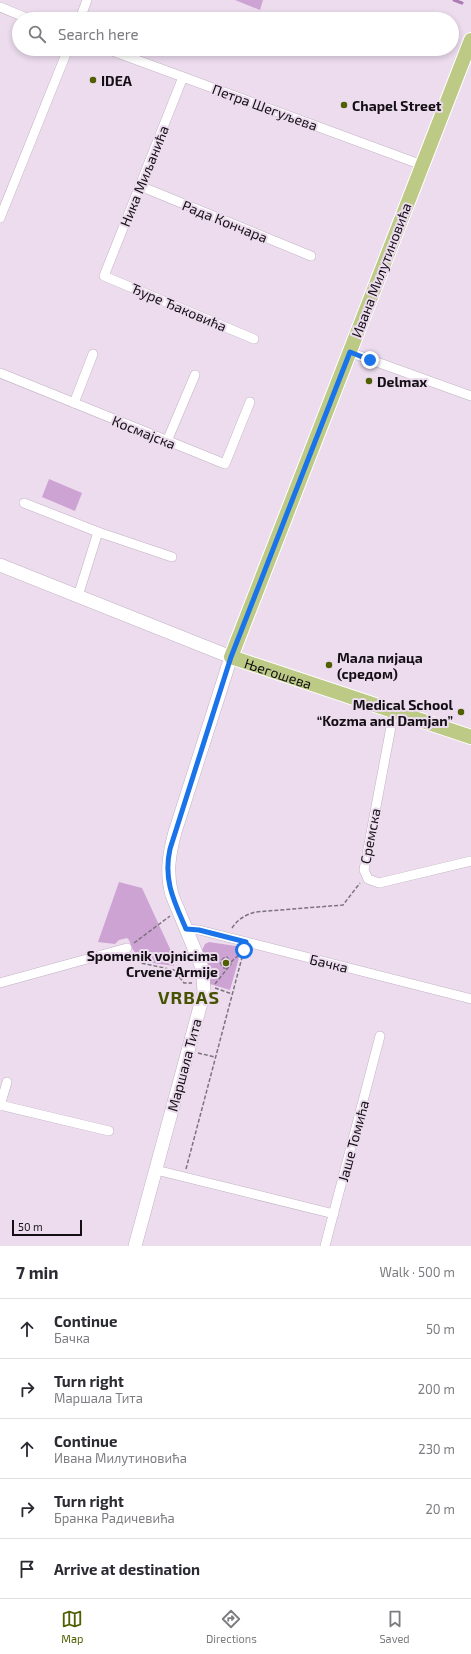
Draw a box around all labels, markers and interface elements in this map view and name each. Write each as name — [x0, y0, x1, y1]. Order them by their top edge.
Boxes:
search box — [12, 12, 459, 56]
icon: search — [26, 23, 48, 45]
text: Search here — [58, 25, 139, 43]
place label: IDEA — [101, 72, 133, 89]
marker: IDEA — [88, 75, 98, 85]
street label: Петра Шегуљева — [210, 80, 320, 134]
place label: Chapel Street — [352, 97, 442, 114]
marker: Chapel Street — [339, 100, 349, 110]
street label: Ника Миљанића — [116, 123, 172, 229]
street label: Рада Кончара — [180, 196, 270, 246]
street label: Ивана Милутиновића — [347, 200, 415, 340]
street label: Ђуре Ђаковића — [129, 279, 229, 335]
route end — [361, 351, 379, 369]
place label: Delmax — [377, 373, 427, 390]
marker: Delmax — [364, 376, 374, 386]
street label: Космајска — [110, 412, 178, 452]
place label: Мала пијаца (средом) — [337, 649, 423, 682]
street label: Његошева — [243, 654, 314, 692]
marker: Мала пијаца (средом) — [324, 660, 334, 670]
place label: Medical School “Kozma and Damjan” — [317, 696, 453, 729]
marker: Medical School “Kozma and Damjan” — [456, 707, 466, 717]
street label: Сремска — [356, 807, 384, 865]
route start — [235, 941, 253, 959]
place label: Spomenik vojnicima Crvene Armije — [87, 947, 218, 980]
street label: Бачка — [308, 950, 350, 976]
marker: Spomenik vojnicima Crvene Armije — [221, 958, 231, 968]
district label: VRBAS — [158, 986, 220, 1008]
street label: Маршала Тита — [163, 1017, 205, 1113]
street label: Јаше Томића — [334, 1098, 372, 1184]
scale bar — [12, 1218, 82, 1237]
text: 50 m — [18, 1220, 43, 1233]
text: 7 min — [16, 1262, 59, 1282]
text: Walk · 500 m — [380, 1264, 455, 1280]
text: Continue — [54, 1312, 117, 1330]
icon: ahead — [16, 1318, 38, 1340]
text: 50 m — [426, 1321, 455, 1337]
text: Бачка — [54, 1330, 90, 1346]
text: Turn right — [54, 1372, 124, 1390]
icon: right — [16, 1378, 38, 1400]
text: 200 m — [418, 1381, 455, 1397]
text: Маршала Тита — [54, 1390, 143, 1406]
text: Continue — [54, 1432, 117, 1450]
icon: ahead — [16, 1438, 38, 1460]
text: 230 m — [418, 1441, 455, 1457]
text: Ивана Милутиновића — [54, 1450, 187, 1466]
text: Turn right — [54, 1492, 124, 1510]
icon: right — [16, 1498, 38, 1520]
text: 20 m — [426, 1501, 455, 1517]
text: Бранка Радичевића — [54, 1510, 175, 1526]
icon: arrive — [16, 1558, 38, 1580]
text: Arrive at destination — [54, 1560, 200, 1578]
tab: Map — [61, 1608, 83, 1645]
tab: Directions — [206, 1608, 257, 1645]
tab: Saved — [379, 1608, 410, 1645]

